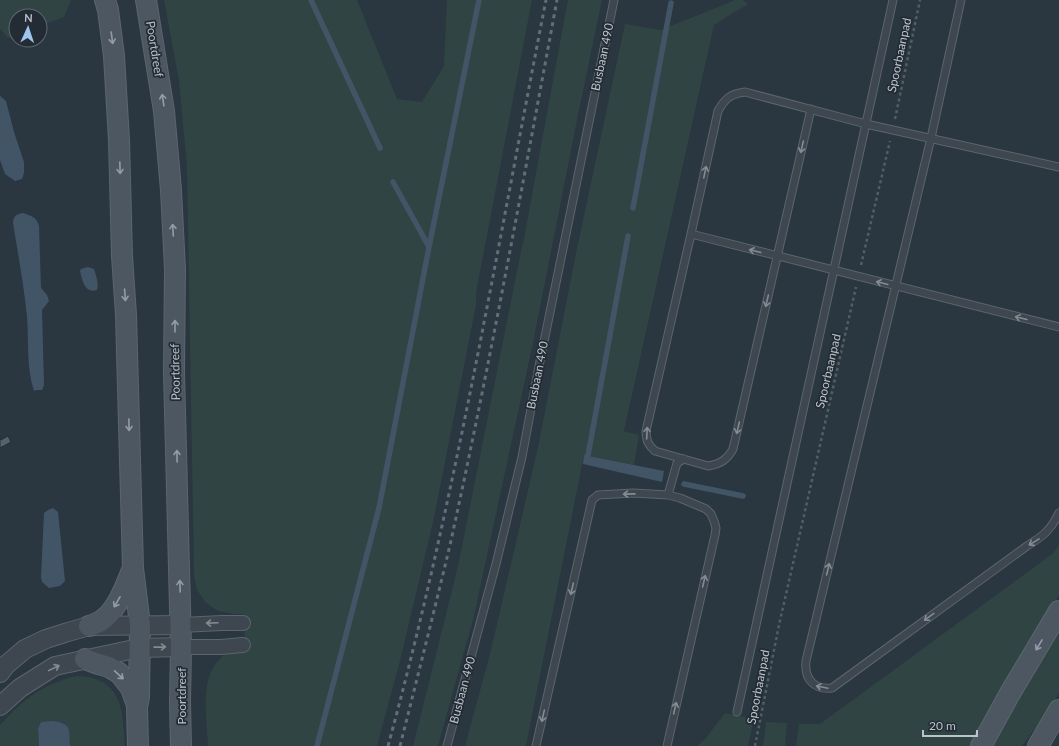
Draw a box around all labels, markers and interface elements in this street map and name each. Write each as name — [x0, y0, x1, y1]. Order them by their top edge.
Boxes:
north arrow — [8, 8, 48, 48]
text: N — [24, 11, 33, 24]
street label: Spoorbaanpad — [884, 16, 914, 94]
street label: Poortdreef — [143, 20, 167, 79]
street label: Busbaan 490 — [588, 22, 616, 92]
one-way arrow — [108, 31, 116, 44]
one-way arrow — [159, 94, 167, 107]
one-way arrow — [798, 140, 806, 153]
one-way arrow — [116, 161, 123, 174]
one-way arrow — [701, 166, 709, 179]
one-way arrow — [169, 224, 176, 237]
one-way arrow — [749, 247, 762, 254]
one-way arrow — [875, 278, 888, 286]
one-way arrow — [121, 288, 128, 301]
one-way arrow — [762, 294, 770, 307]
one-way arrow — [1015, 313, 1028, 321]
one-way arrow — [171, 320, 179, 333]
street label: Spoorbaanpad — [812, 332, 844, 410]
street label: Busbaan 490 — [523, 340, 551, 410]
street label: Poortdreef — [167, 343, 183, 401]
one-way arrow — [125, 418, 133, 431]
one-way arrow — [733, 421, 741, 434]
one-way arrow — [644, 427, 651, 440]
one-way arrow — [173, 450, 180, 463]
one-way arrow — [623, 490, 636, 497]
one-way arrow — [1028, 538, 1040, 546]
one-way arrow — [825, 563, 833, 576]
one-way arrow — [701, 575, 709, 588]
one-way arrow — [176, 580, 184, 593]
one-way arrow — [567, 582, 575, 595]
one-way arrow — [113, 596, 121, 607]
one-way arrow — [924, 613, 935, 621]
one-way arrow — [206, 620, 219, 627]
one-way arrow — [1035, 639, 1043, 651]
one-way arrow — [153, 644, 166, 651]
street label: Spoorbaanpad — [743, 648, 773, 726]
street label: Busbaan 490 — [446, 655, 478, 725]
one-way arrow — [47, 664, 59, 671]
street label: Poortdreef — [174, 667, 189, 724]
one-way arrow — [114, 670, 124, 679]
one-way arrow — [816, 682, 829, 690]
one-way arrow — [672, 702, 680, 715]
one-way arrow — [539, 709, 547, 722]
scale bar — [923, 712, 977, 738]
text: 20 m — [929, 718, 956, 733]

